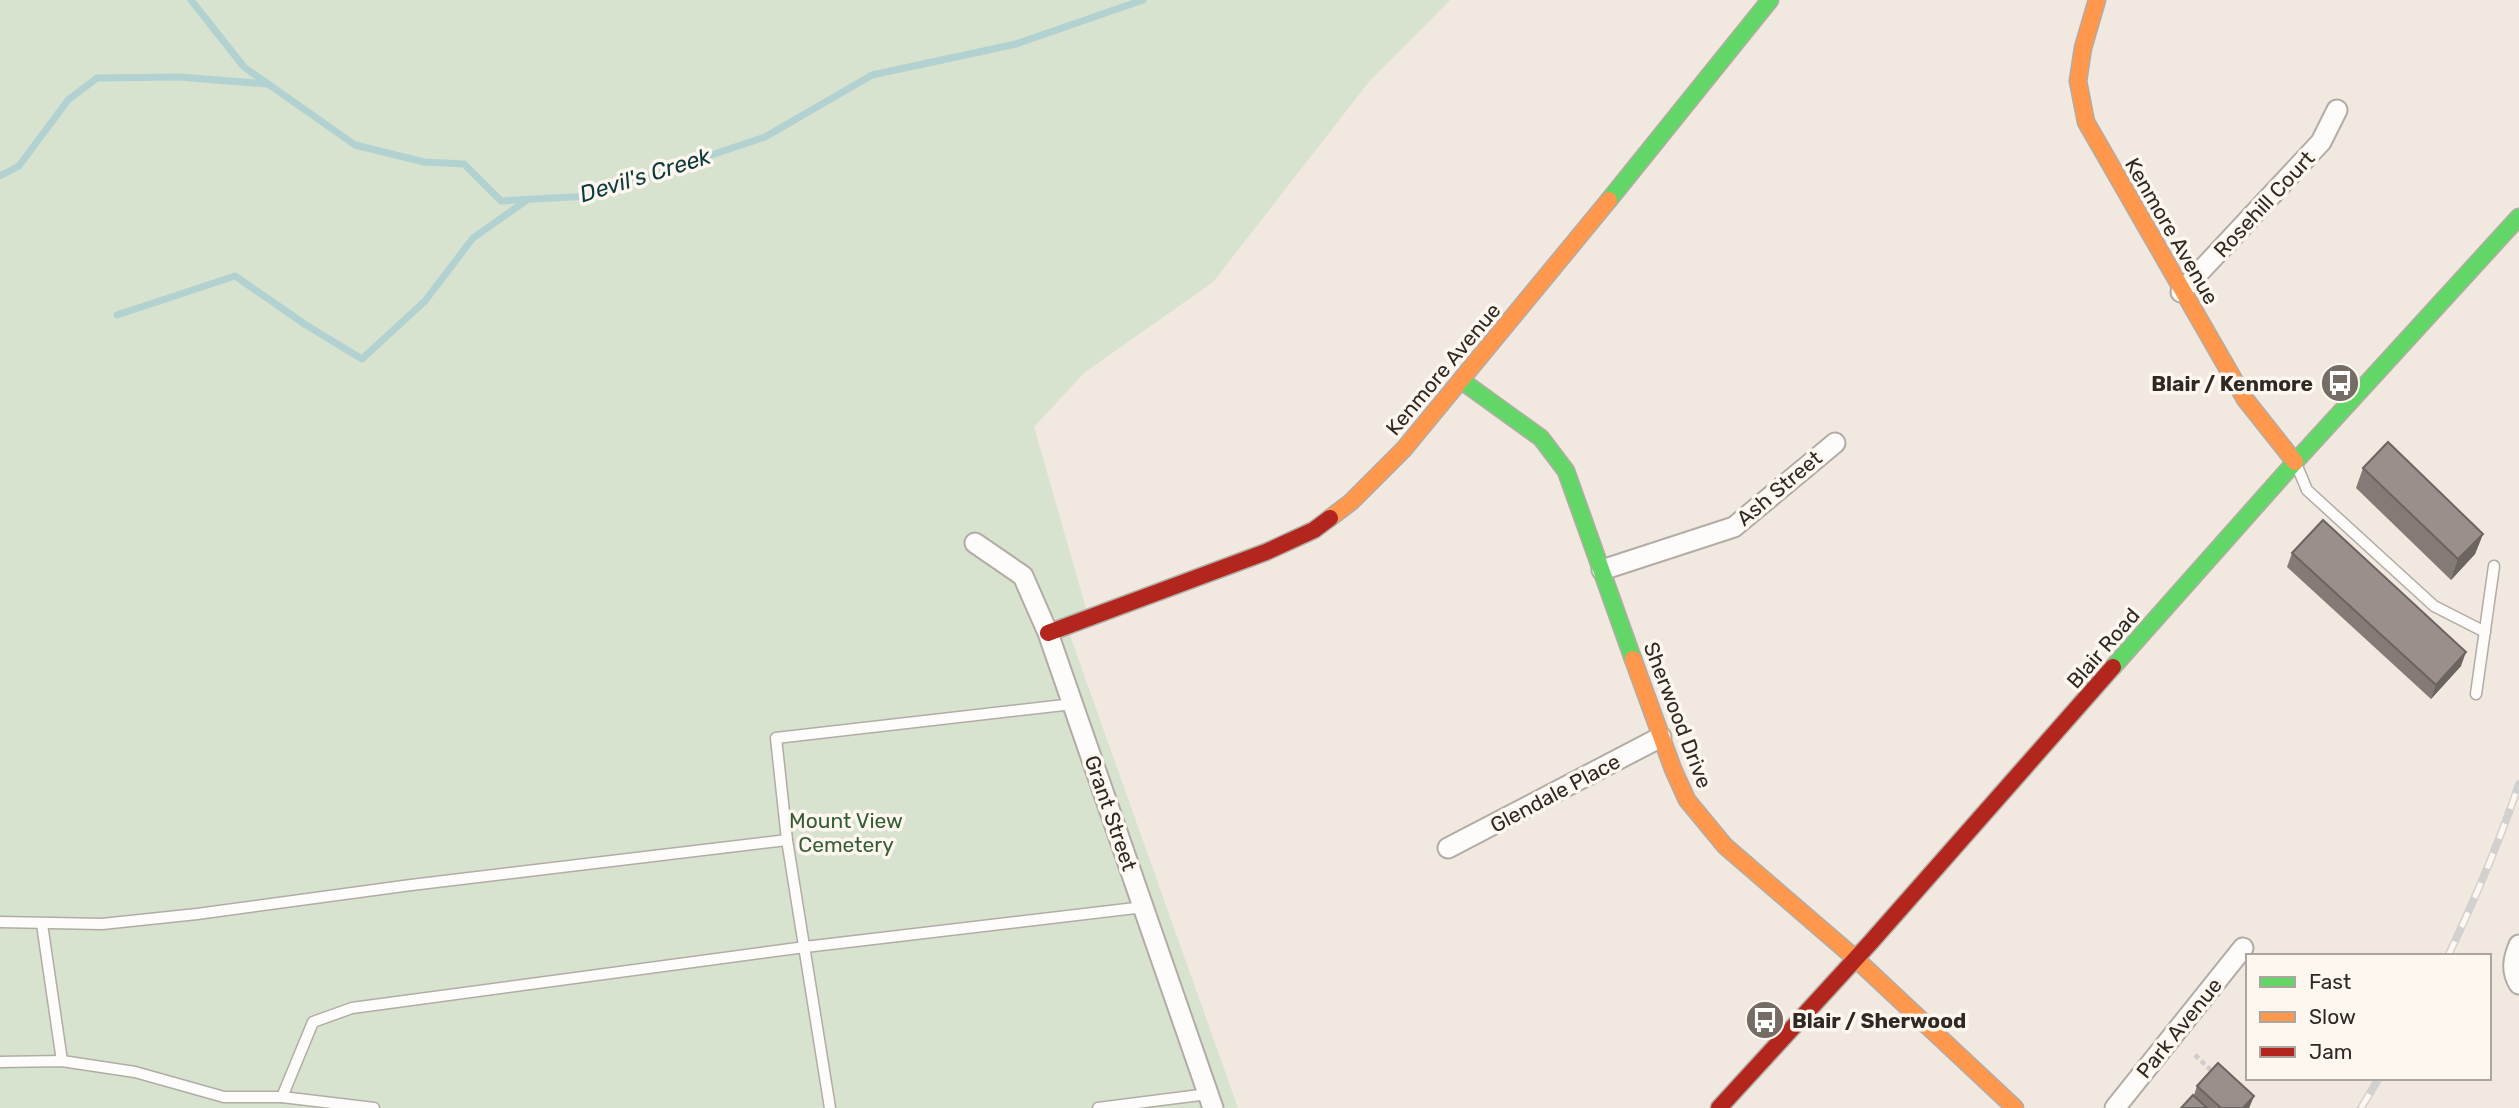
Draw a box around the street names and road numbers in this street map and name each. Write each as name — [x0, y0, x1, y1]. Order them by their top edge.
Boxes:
street label: Rosehill Court — [2208, 146, 2320, 262]
street label: Kenmore Avenue — [2120, 153, 2224, 309]
street label: Kenmore Avenue — [1380, 298, 1506, 440]
street label: Ash Street — [1731, 445, 1827, 531]
street label: Blair Road — [2061, 603, 2145, 693]
street label: Sherwood Drive — [1639, 638, 1717, 792]
street label: Glendale Place — [1486, 748, 1624, 838]
street label: Grant Street — [1080, 752, 1142, 874]
street label: Park Avenue — [2131, 973, 2227, 1083]

